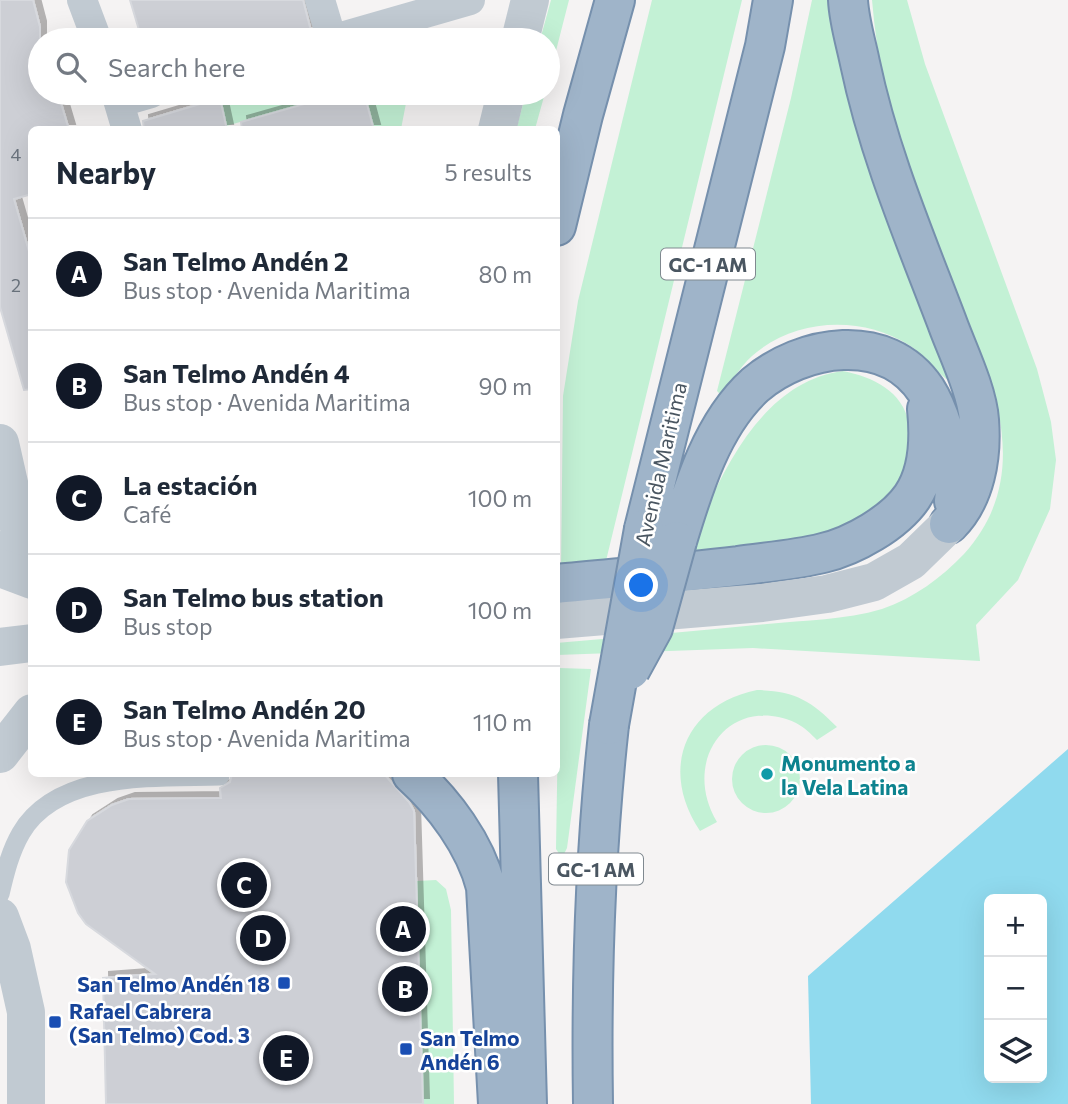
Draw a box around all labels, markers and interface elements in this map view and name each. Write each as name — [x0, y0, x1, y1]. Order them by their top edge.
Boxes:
search box — [28, 28, 560, 105]
icon: search — [52, 48, 90, 86]
text: Search here — [108, 51, 246, 82]
house number: 4 — [11, 143, 22, 165]
text: Nearby — [56, 153, 156, 190]
text: 5 results — [444, 158, 532, 186]
text: San Telmo Andén 2 — [123, 245, 349, 276]
road number: GC-1 AM — [661, 248, 755, 280]
text: A — [71, 260, 87, 288]
text: 80 m — [479, 260, 532, 288]
house number: 2 — [11, 274, 21, 296]
text: Bus stop · Avenida Maritima — [123, 276, 411, 304]
text: San Telmo Andén 4 — [123, 357, 350, 388]
text: B — [71, 372, 87, 400]
text: 90 m — [479, 372, 532, 400]
street label: Avenida Maritima — [629, 379, 691, 549]
text: Bus stop · Avenida Maritima — [123, 388, 411, 416]
text: La estación — [123, 469, 258, 500]
text: C — [71, 484, 87, 512]
text: 100 m — [468, 484, 532, 512]
text: Café — [123, 500, 171, 528]
your location — [624, 568, 658, 602]
text: San Telmo bus station — [123, 581, 384, 612]
text: D — [71, 596, 87, 624]
text: 100 m — [468, 596, 532, 624]
text: Bus stop — [123, 612, 213, 640]
text: San Telmo Andén 20 — [123, 693, 366, 724]
text: E — [72, 708, 86, 736]
text: 110 m — [473, 708, 532, 736]
text: Bus stop · Avenida Maritima — [123, 724, 411, 752]
place label: Monumento a la Vela Latina — [781, 750, 916, 799]
marker: Monumento a la Vela Latina — [759, 766, 775, 782]
road number: GC-1 AM — [549, 854, 643, 884]
pin: C — [221, 859, 267, 911]
map controls — [984, 894, 1047, 1083]
button: + — [984, 894, 1047, 957]
pin: A — [380, 903, 426, 955]
pin: D — [240, 912, 286, 964]
button: − — [984, 957, 1047, 1020]
pin: B — [382, 963, 428, 1015]
place label: San Telmo Andén 18 — [77, 971, 270, 996]
marker: San Telmo Andén 18 — [276, 975, 292, 991]
place label: Rafael Cabrera (San Telmo) Cod. 3 — [69, 998, 250, 1047]
marker: Rafael Cabrera (San Telmo) Cod. 3 — [47, 1014, 63, 1030]
button: layers — [984, 1020, 1047, 1083]
place label: San Telmo Andén 6 — [420, 1025, 520, 1074]
pin: E — [263, 1032, 309, 1084]
marker: San Telmo Andén 6 — [398, 1041, 414, 1057]

